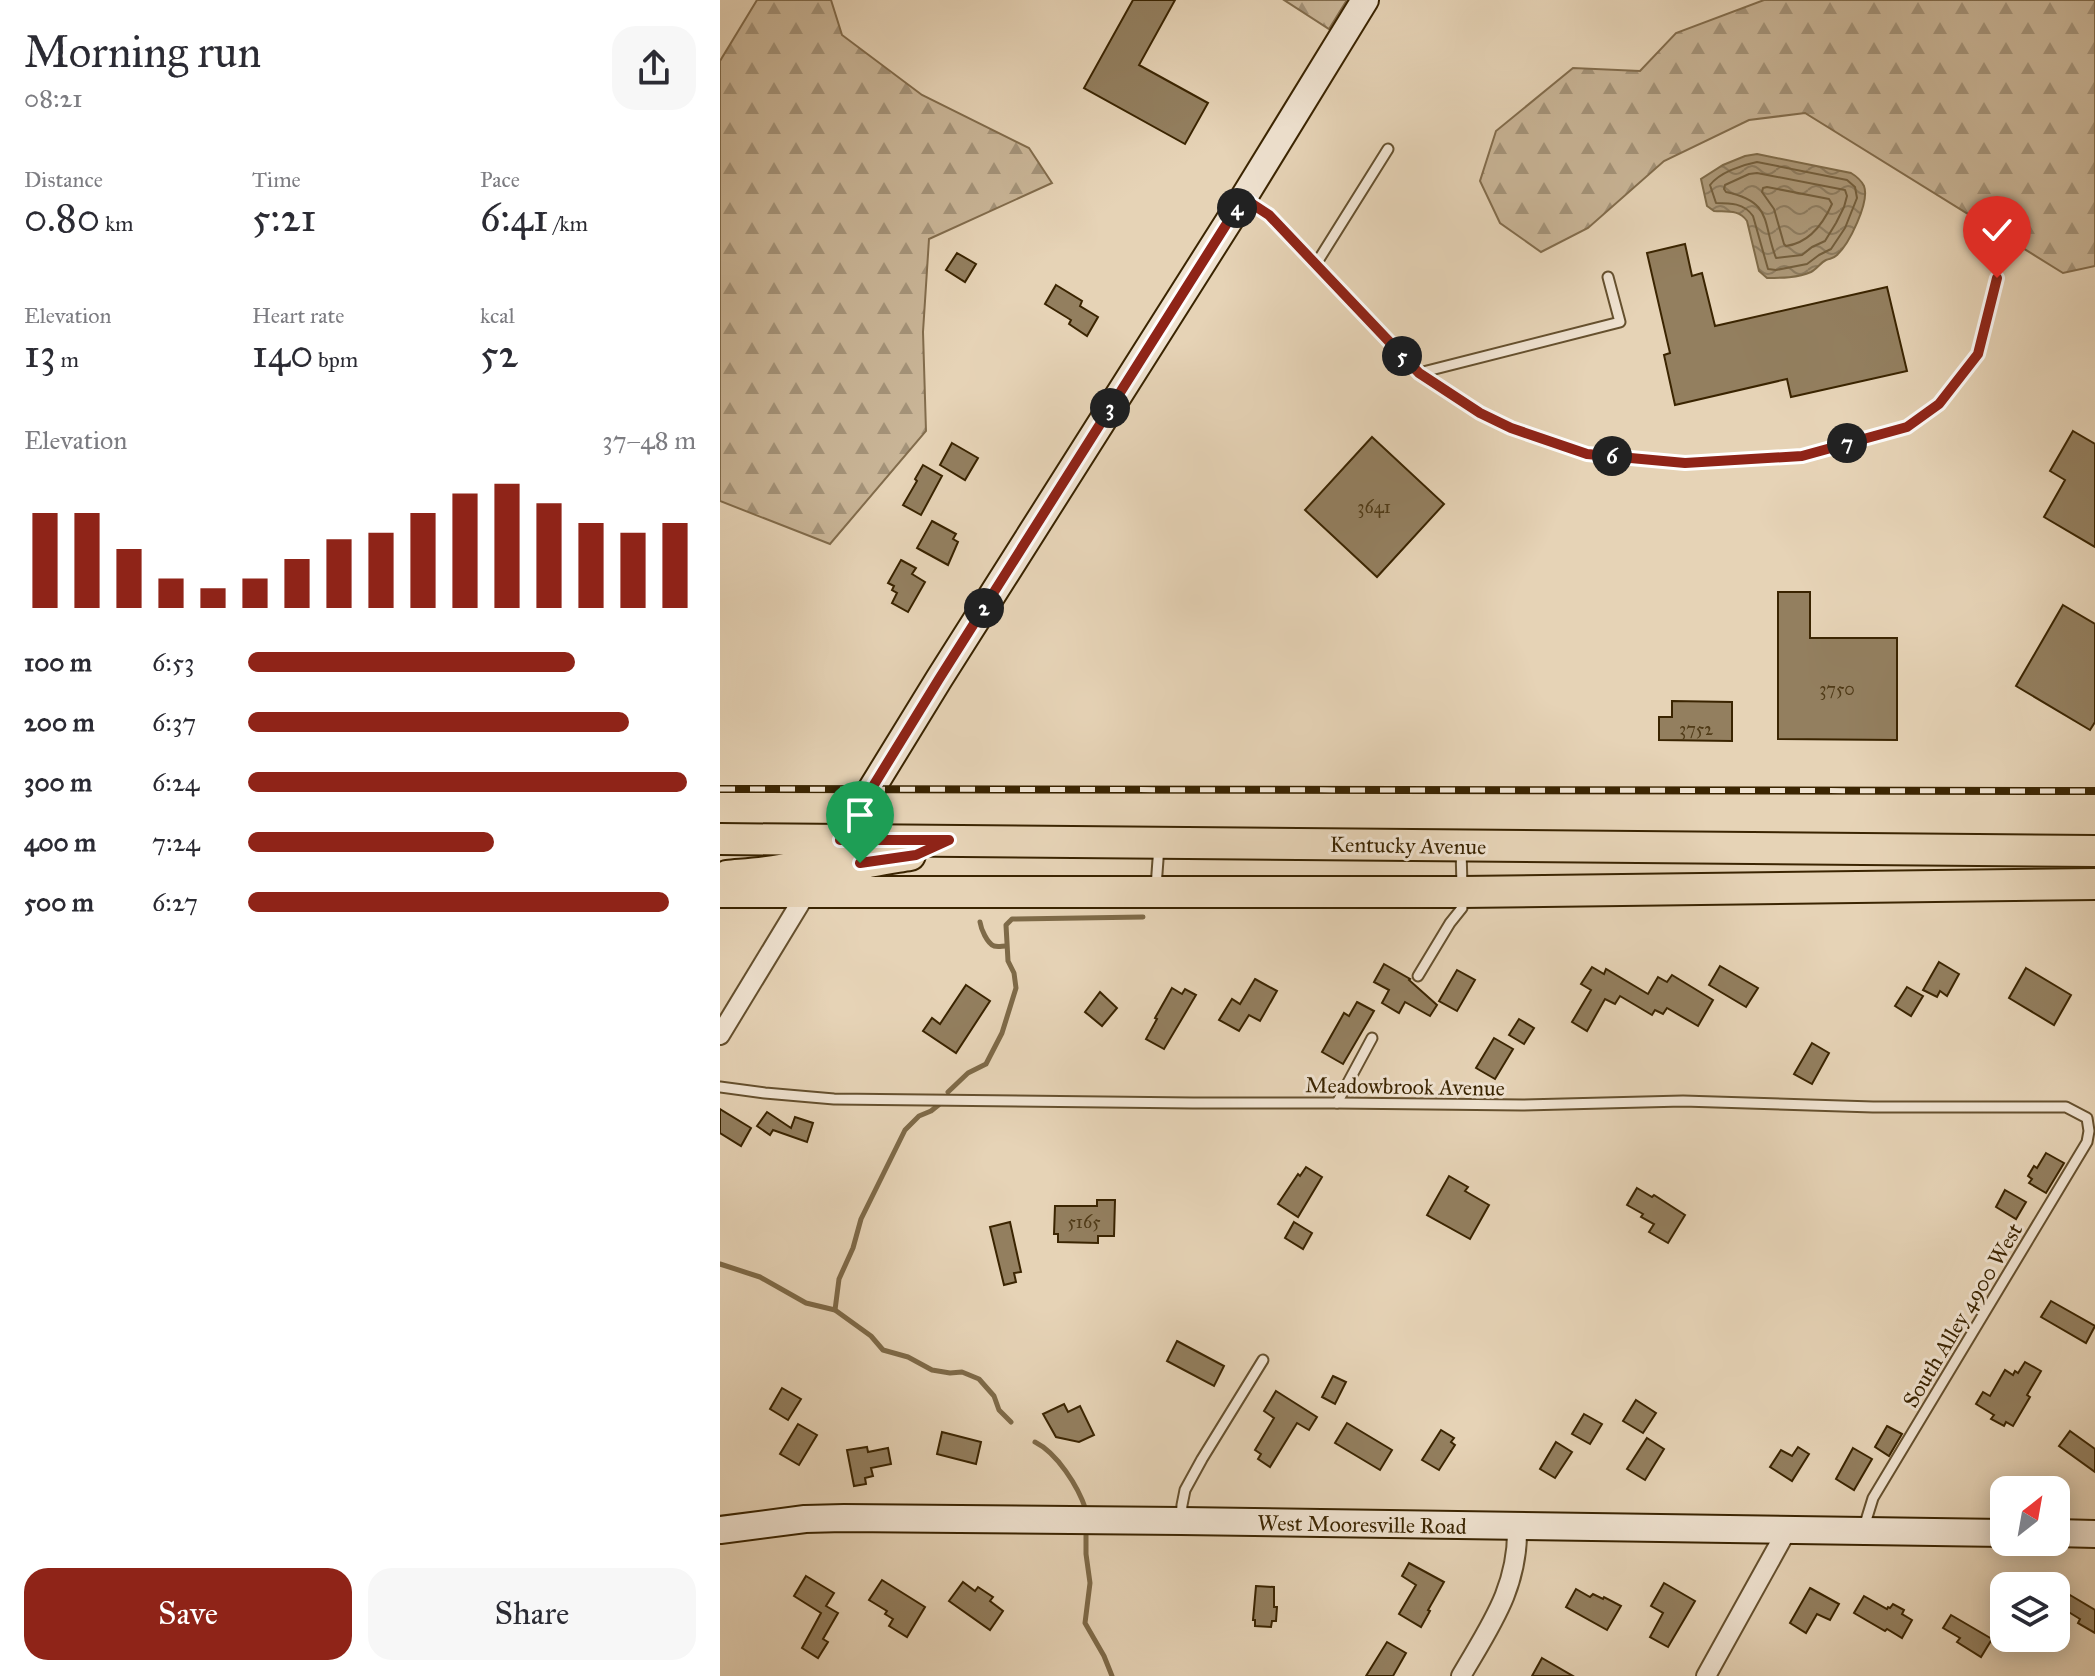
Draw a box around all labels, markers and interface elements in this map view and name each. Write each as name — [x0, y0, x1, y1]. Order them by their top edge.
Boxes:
text: Morning run — [24, 25, 261, 79]
button: share — [612, 26, 696, 110]
text: 08:21 — [24, 82, 83, 114]
text: Distance — [24, 166, 103, 193]
text: Time — [252, 166, 301, 193]
text: Pace — [480, 166, 520, 193]
pin: 4 — [1217, 188, 1257, 228]
text: 0.80 — [24, 193, 100, 242]
text: 5:21 — [252, 193, 316, 242]
text: 6:41 — [480, 193, 549, 242]
text: 4 — [1231, 194, 1243, 221]
pin — [1963, 196, 2031, 278]
icon: check — [1975, 208, 2019, 252]
text: km — [100, 210, 134, 237]
text: /km — [549, 210, 588, 237]
text: Elevation — [24, 302, 111, 329]
text: Heart rate — [252, 302, 345, 329]
text: kcal — [480, 302, 515, 329]
text: 13 — [24, 329, 56, 378]
text: 140 — [252, 329, 313, 378]
text: 52 — [480, 329, 518, 378]
pin: 5 — [1382, 336, 1422, 376]
text: 5 — [1397, 342, 1407, 369]
text: m — [56, 346, 79, 373]
text: bpm — [313, 346, 358, 373]
pin: 3 — [1090, 388, 1130, 428]
text: 3 — [1106, 394, 1114, 421]
pin: 7 — [1827, 423, 1867, 463]
text: Elevation — [24, 424, 127, 456]
text: 37–48 m — [602, 424, 696, 456]
text: 7 — [1841, 429, 1853, 456]
pin: 6 — [1592, 436, 1632, 476]
text: 6 — [1606, 442, 1618, 469]
house number: 3641 — [1357, 496, 1391, 518]
pin: 2 — [964, 588, 1004, 628]
text: 2 — [979, 594, 989, 621]
text: 100 m — [24, 646, 92, 678]
text: 6:53 — [152, 646, 194, 678]
house number: 3750 — [1819, 678, 1855, 700]
text: 200 m — [24, 706, 95, 738]
text: 6:37 — [152, 706, 196, 738]
house number: 3752 — [1679, 718, 1713, 740]
text: 300 m — [24, 766, 92, 798]
text: 6:24 — [152, 766, 199, 798]
pin — [826, 781, 894, 863]
icon: arrive — [838, 793, 882, 837]
text: 400 m — [24, 826, 96, 858]
text: 7:24 — [152, 826, 200, 858]
street label: Kentucky Avenue — [1330, 831, 1486, 860]
text: 500 m — [24, 886, 94, 918]
text: 6:27 — [152, 886, 198, 918]
street label: Meadowbrook Avenue — [1305, 1071, 1505, 1102]
house number: 5165 — [1067, 1211, 1101, 1233]
street label: South Alley 4900 West — [1897, 1218, 2028, 1412]
north arrow — [1990, 1476, 2070, 1556]
map controls — [1990, 1476, 2070, 1652]
street label: West Mooresville Road — [1257, 1509, 1467, 1540]
button: Save — [24, 1568, 352, 1660]
button: Share — [368, 1568, 696, 1660]
button: layers — [1990, 1572, 2070, 1652]

